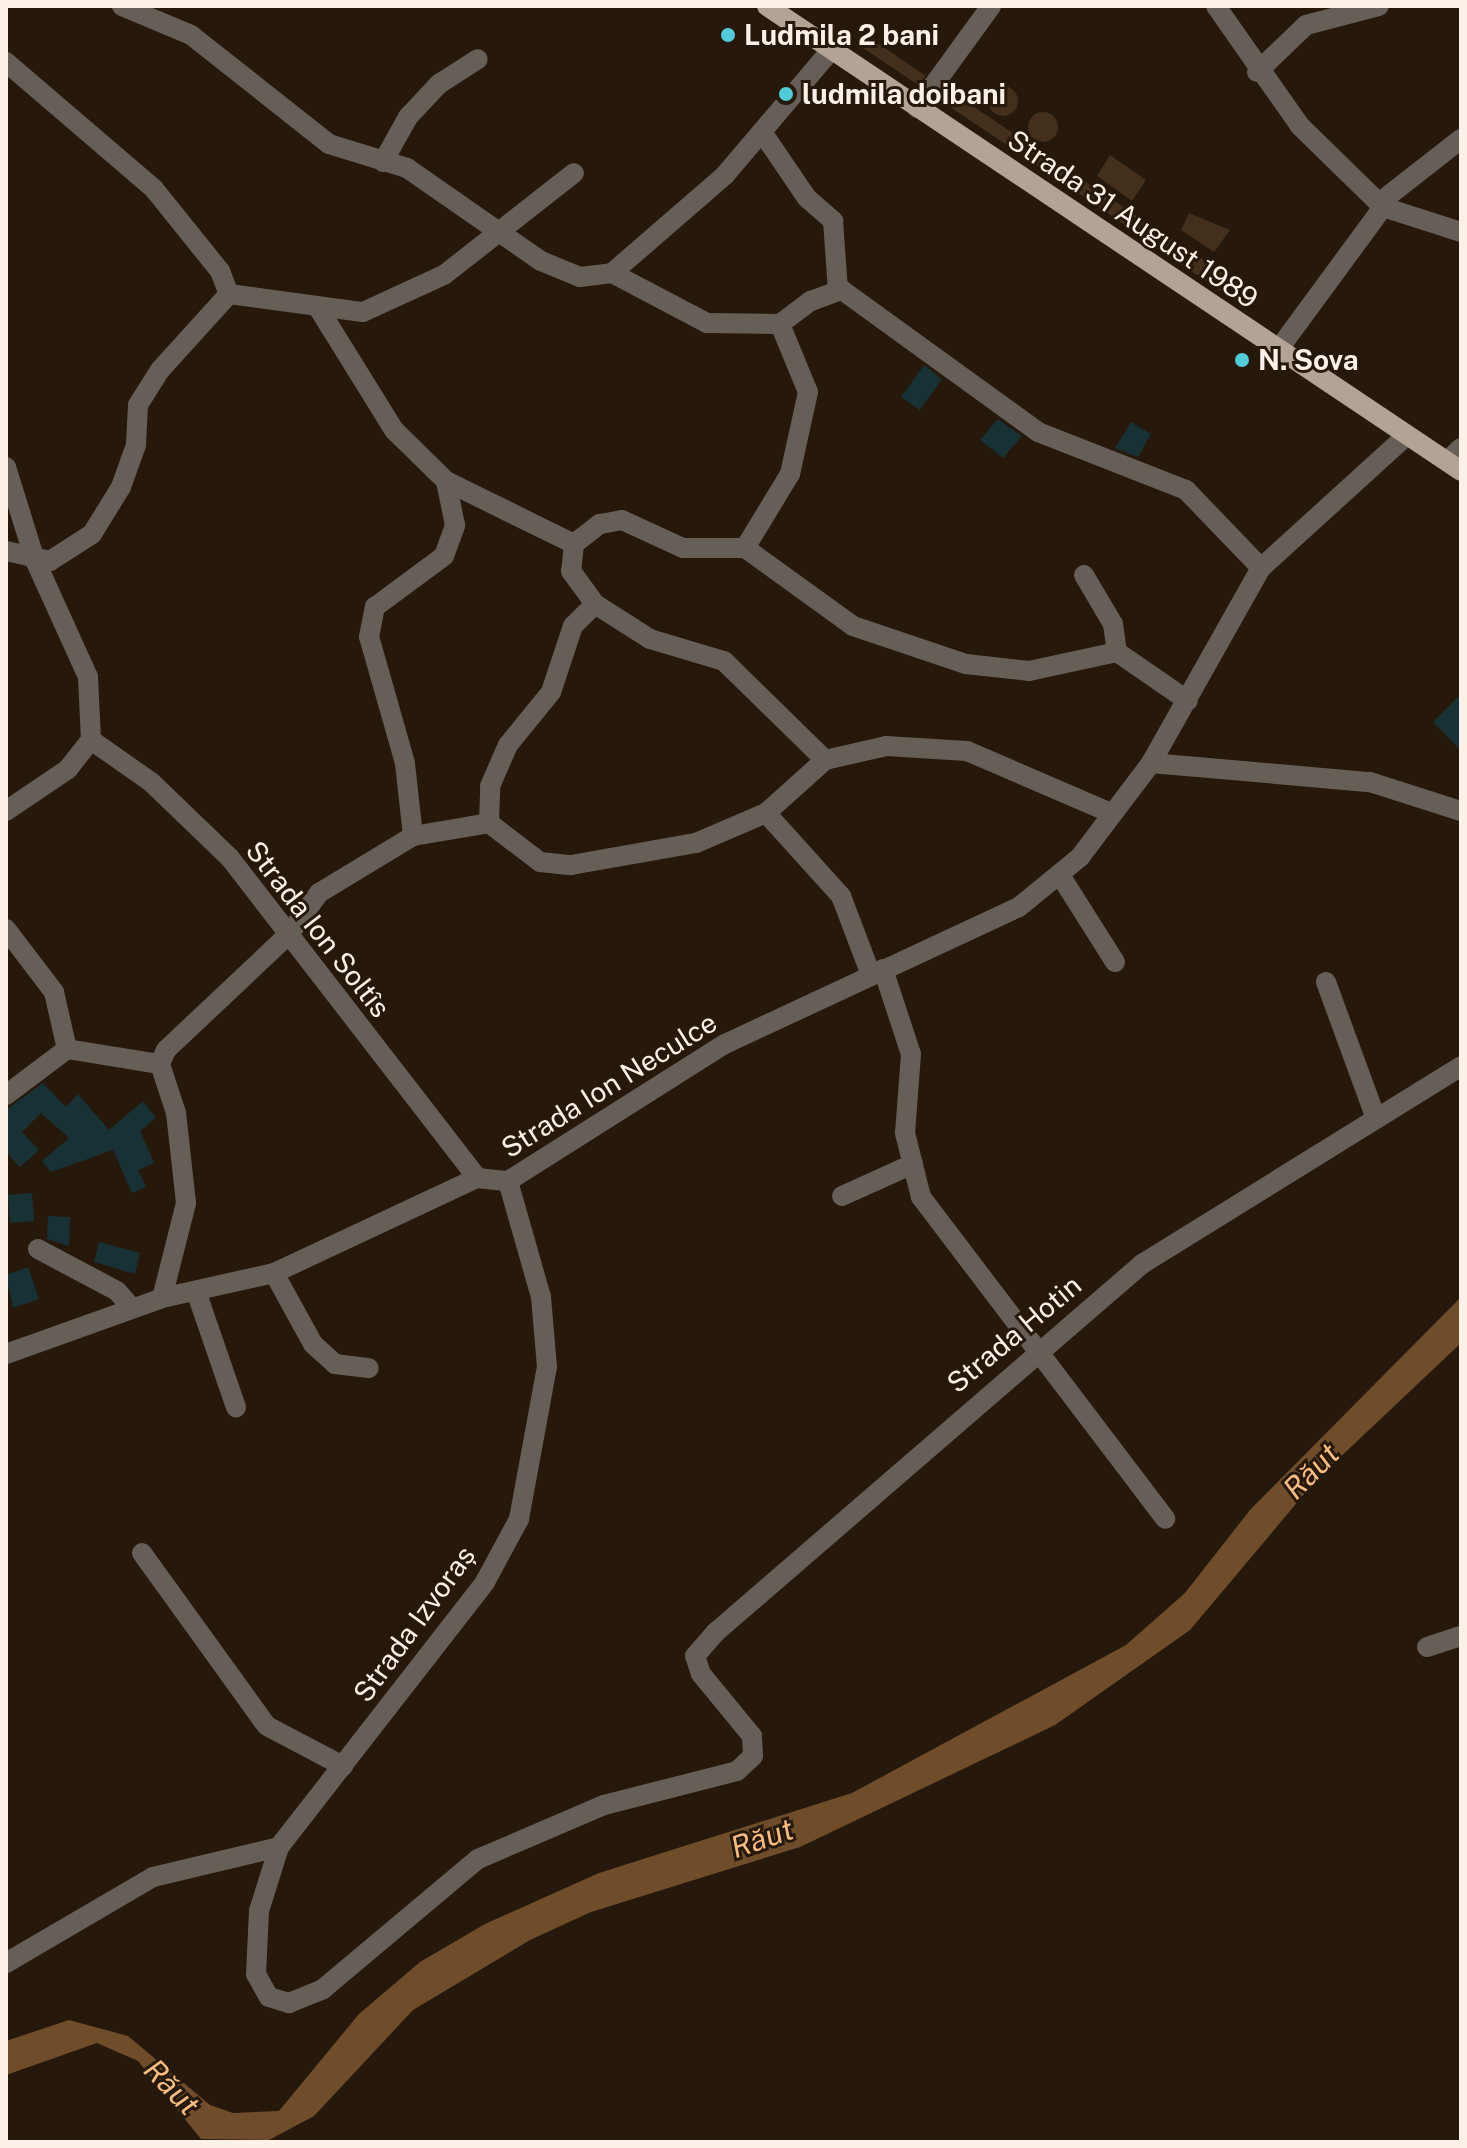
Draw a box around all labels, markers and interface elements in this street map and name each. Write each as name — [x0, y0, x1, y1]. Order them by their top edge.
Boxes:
place label: Ludmila 2 bani — [744, 18, 939, 52]
marker: Ludmila 2 bani — [719, 26, 737, 44]
place label: ludmila doibani — [802, 77, 1006, 111]
marker: ludmila doibani — [777, 85, 795, 103]
street label: Strada 31 August 1989 — [1001, 123, 1265, 315]
place label: N. Sova — [1258, 343, 1359, 377]
marker: N. Sova — [1233, 351, 1251, 369]
street label: Strada Ion Soltîs — [239, 834, 397, 1024]
street label: Strada Ion Neculce — [495, 1005, 723, 1165]
street label: Strada Hotin — [940, 1268, 1088, 1400]
water label: Răut — [1276, 1436, 1346, 1506]
street label: Strada Izvoraș — [346, 1539, 482, 1709]
water label: Răut — [726, 1811, 798, 1865]
water label: Răut — [137, 2052, 207, 2122]

